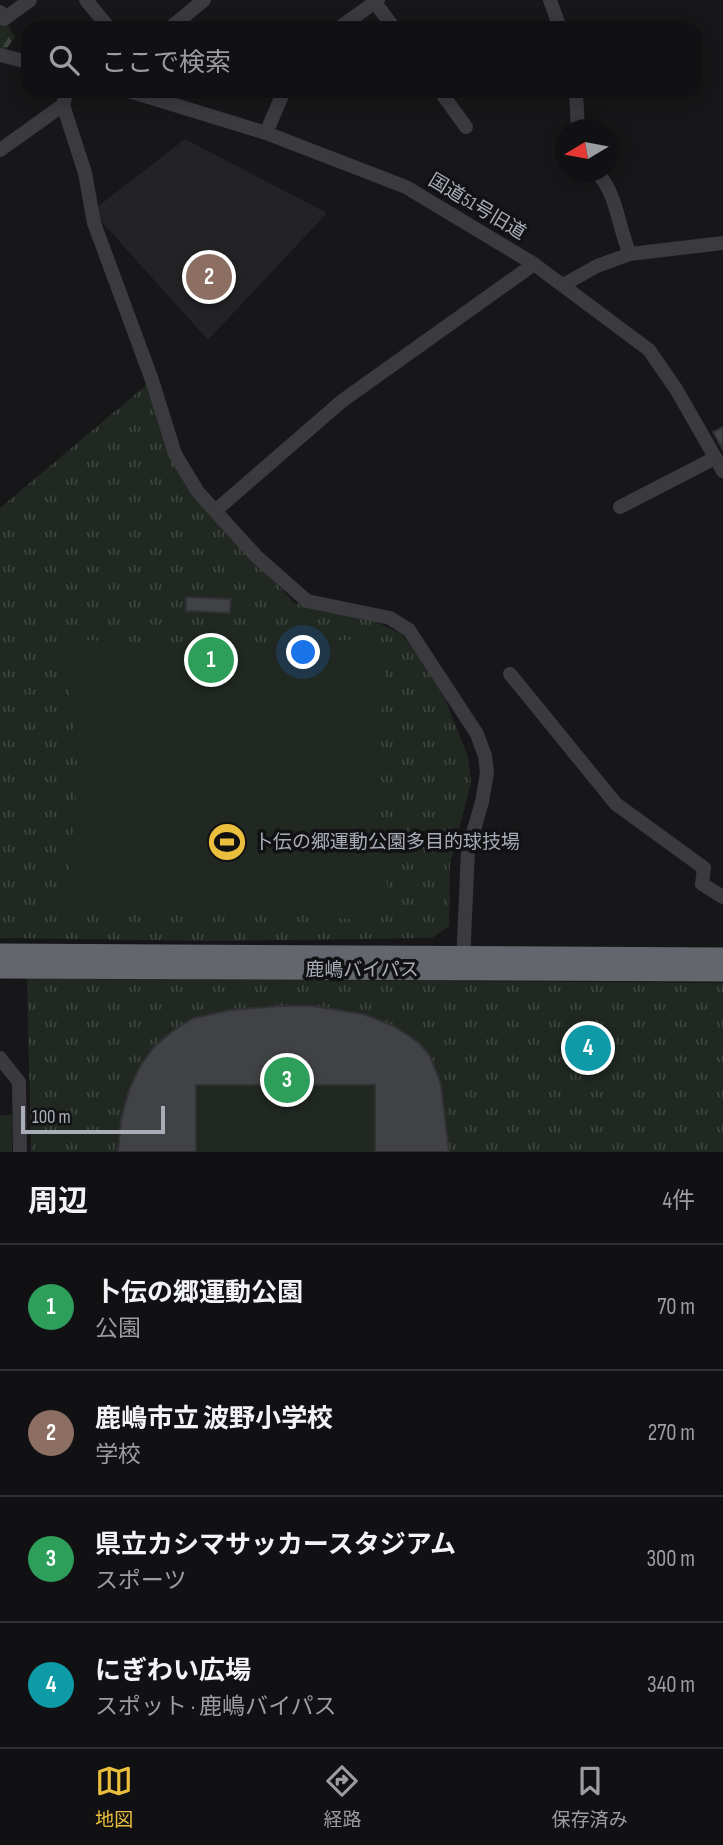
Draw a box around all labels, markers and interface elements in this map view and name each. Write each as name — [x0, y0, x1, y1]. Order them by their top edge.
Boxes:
search box — [21, 21, 702, 98]
icon: search — [45, 41, 83, 79]
text: ここで検索 — [101, 48, 231, 79]
north arrow — [555, 119, 618, 182]
street label: 国道51号旧道 — [424, 169, 530, 245]
pin: 2 — [186, 251, 232, 303]
pin: 1 — [188, 634, 234, 686]
your location — [286, 635, 320, 669]
sports icon: 卜伝の郷運動公園多目的球技場 — [206, 821, 248, 863]
place label: 卜伝の郷運動公園多目的球技場 — [254, 831, 520, 854]
street label: 鹿嶋バイパス — [305, 959, 419, 982]
pin: 4 — [565, 1022, 611, 1074]
pin: 3 — [264, 1054, 310, 1106]
scale bar — [21, 1103, 164, 1135]
text: 100 m — [32, 1106, 71, 1129]
text: 周辺 — [28, 1184, 88, 1220]
text: 4件 — [662, 1187, 695, 1215]
text: 卜伝の郷運動公園 — [95, 1278, 303, 1309]
text: 1 — [46, 1293, 56, 1321]
text: 70 m — [657, 1293, 695, 1321]
text: 公園 — [95, 1315, 141, 1343]
text: 鹿嶋市立 波野小学校 — [95, 1404, 333, 1435]
text: 2 — [46, 1419, 56, 1447]
text: 270 m — [648, 1419, 695, 1447]
text: 学校 — [95, 1441, 141, 1469]
text: 県立カシマサッカースタジアム — [95, 1530, 456, 1561]
text: 3 — [46, 1545, 56, 1573]
text: 300 m — [646, 1545, 695, 1573]
text: スポーツ — [95, 1567, 187, 1595]
text: にぎわい広場 — [95, 1656, 251, 1687]
text: 4 — [46, 1671, 56, 1699]
text: 340 m — [647, 1671, 695, 1699]
text: スポット · 鹿嶋バイパス — [95, 1693, 336, 1721]
tab: 地図 — [95, 1762, 133, 1832]
tab: 経路 — [323, 1762, 362, 1832]
tab: 保存済み — [552, 1762, 628, 1832]

